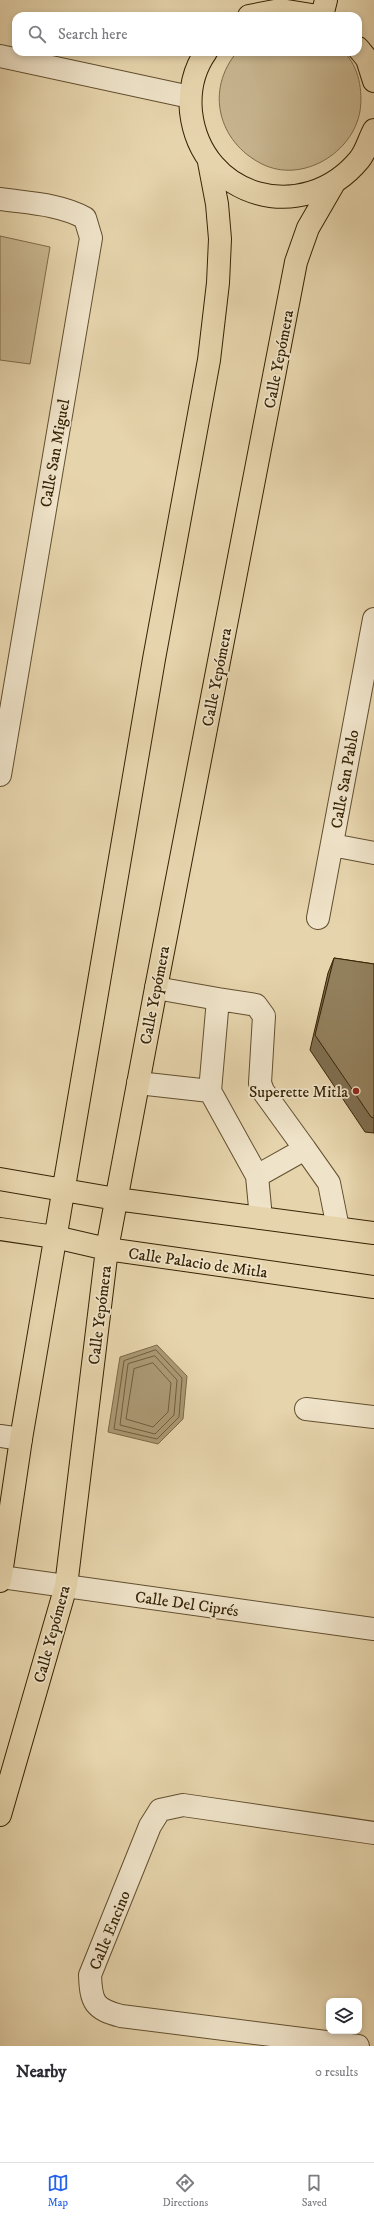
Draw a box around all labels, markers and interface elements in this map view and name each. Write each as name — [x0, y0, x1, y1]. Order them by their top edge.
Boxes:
search box — [12, 12, 362, 56]
icon: search — [26, 23, 48, 45]
text: Search here — [58, 25, 127, 44]
street label: Calle Yepómera — [260, 308, 298, 410]
street label: Calle San Miguel — [36, 397, 74, 509]
street label: Calle Yepómera — [198, 626, 236, 728]
street label: Calle San Pablo — [326, 728, 364, 830]
street label: Calle Yepómera — [136, 944, 174, 1046]
place label: Superette Mitla — [249, 1082, 348, 1102]
marker: Superette Mitla — [351, 1086, 361, 1096]
street label: Calle Palacio de Mitla — [127, 1243, 269, 1283]
street label: Calle Yepómera — [84, 1264, 116, 1366]
street label: Calle Yepómera — [29, 1583, 75, 1685]
street label: Calle Del Ciprés — [134, 1587, 240, 1621]
street label: Calle Encino — [85, 1888, 135, 1973]
map controls — [326, 1998, 362, 2034]
button: layers — [326, 1998, 362, 2034]
text: Nearby — [16, 2061, 66, 2083]
text: 0 results — [315, 2064, 358, 2080]
tab: Map — [47, 2172, 69, 2210]
tab: Directions — [163, 2172, 208, 2210]
tab: Saved — [302, 2172, 327, 2210]

